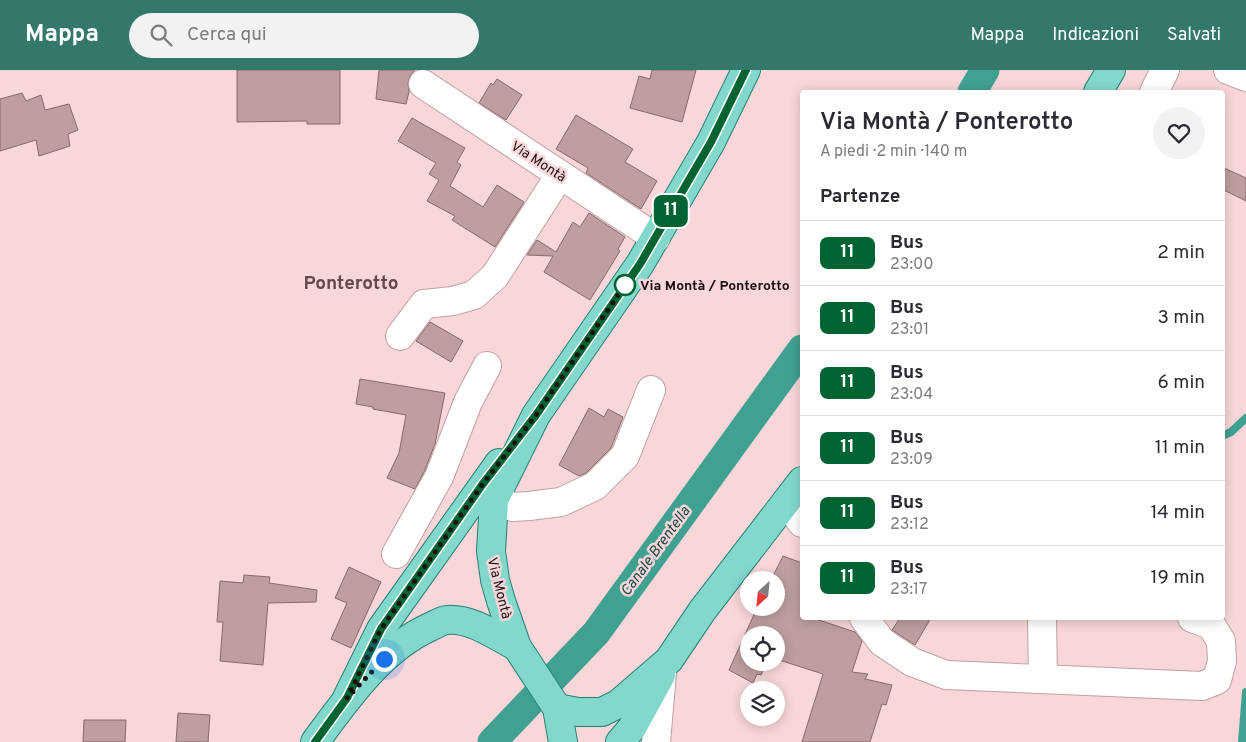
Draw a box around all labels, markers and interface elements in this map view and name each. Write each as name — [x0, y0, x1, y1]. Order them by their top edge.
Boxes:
search box — [129, 13, 479, 58]
text: Mappa — [25, 20, 99, 50]
icon: search — [147, 21, 175, 49]
text: Cerca qui — [187, 23, 267, 47]
text: Mappa — [971, 24, 1024, 47]
text: Indicazioni — [1052, 24, 1139, 47]
text: Salvati — [1167, 24, 1221, 47]
button: heart — [1153, 107, 1205, 159]
text: Via Montà / Ponterotto — [820, 108, 1073, 138]
street label: Via Montà — [507, 138, 569, 186]
text: A piedi · 2 min · 140 m — [820, 142, 967, 162]
text: Partenze — [820, 185, 900, 209]
line badge: 11 — [648, 195, 694, 227]
text: 11 — [664, 199, 678, 222]
text: Bus — [890, 231, 924, 255]
text: 11 — [840, 241, 855, 264]
text: 2 min — [1157, 241, 1205, 265]
text: 23:00 — [890, 255, 933, 275]
district label: Ponterotto — [303, 272, 399, 296]
marker: Via Montà / Ponterotto — [614, 274, 636, 296]
place label: Via Montà / Ponterotto — [640, 278, 790, 295]
text: Bus — [890, 296, 924, 320]
text: 11 — [840, 306, 855, 329]
text: 3 min — [1157, 306, 1205, 330]
text: 23:01 — [890, 320, 929, 340]
text: Bus — [890, 361, 924, 385]
text: 11 — [840, 371, 855, 394]
text: 6 min — [1158, 371, 1205, 395]
text: 23:04 — [890, 385, 933, 405]
text: Bus — [890, 426, 924, 450]
text: 11 — [840, 436, 855, 459]
text: 11 min — [1155, 436, 1205, 460]
text: 23:09 — [890, 450, 933, 470]
text: Bus — [890, 491, 924, 515]
text: 11 — [840, 501, 855, 524]
text: 14 min — [1150, 501, 1205, 525]
water label: Canale Brentella — [617, 503, 695, 601]
text: 23:12 — [890, 515, 929, 535]
street label: Via Montà — [483, 556, 514, 621]
text: Bus — [890, 556, 924, 580]
text: 11 — [840, 566, 855, 589]
text: 19 min — [1150, 566, 1205, 590]
north arrow — [740, 571, 785, 616]
map controls — [740, 571, 785, 726]
text: 23:17 — [890, 580, 927, 600]
button: locate — [740, 626, 785, 671]
your location — [372, 647, 397, 672]
button: layers — [740, 681, 785, 726]

